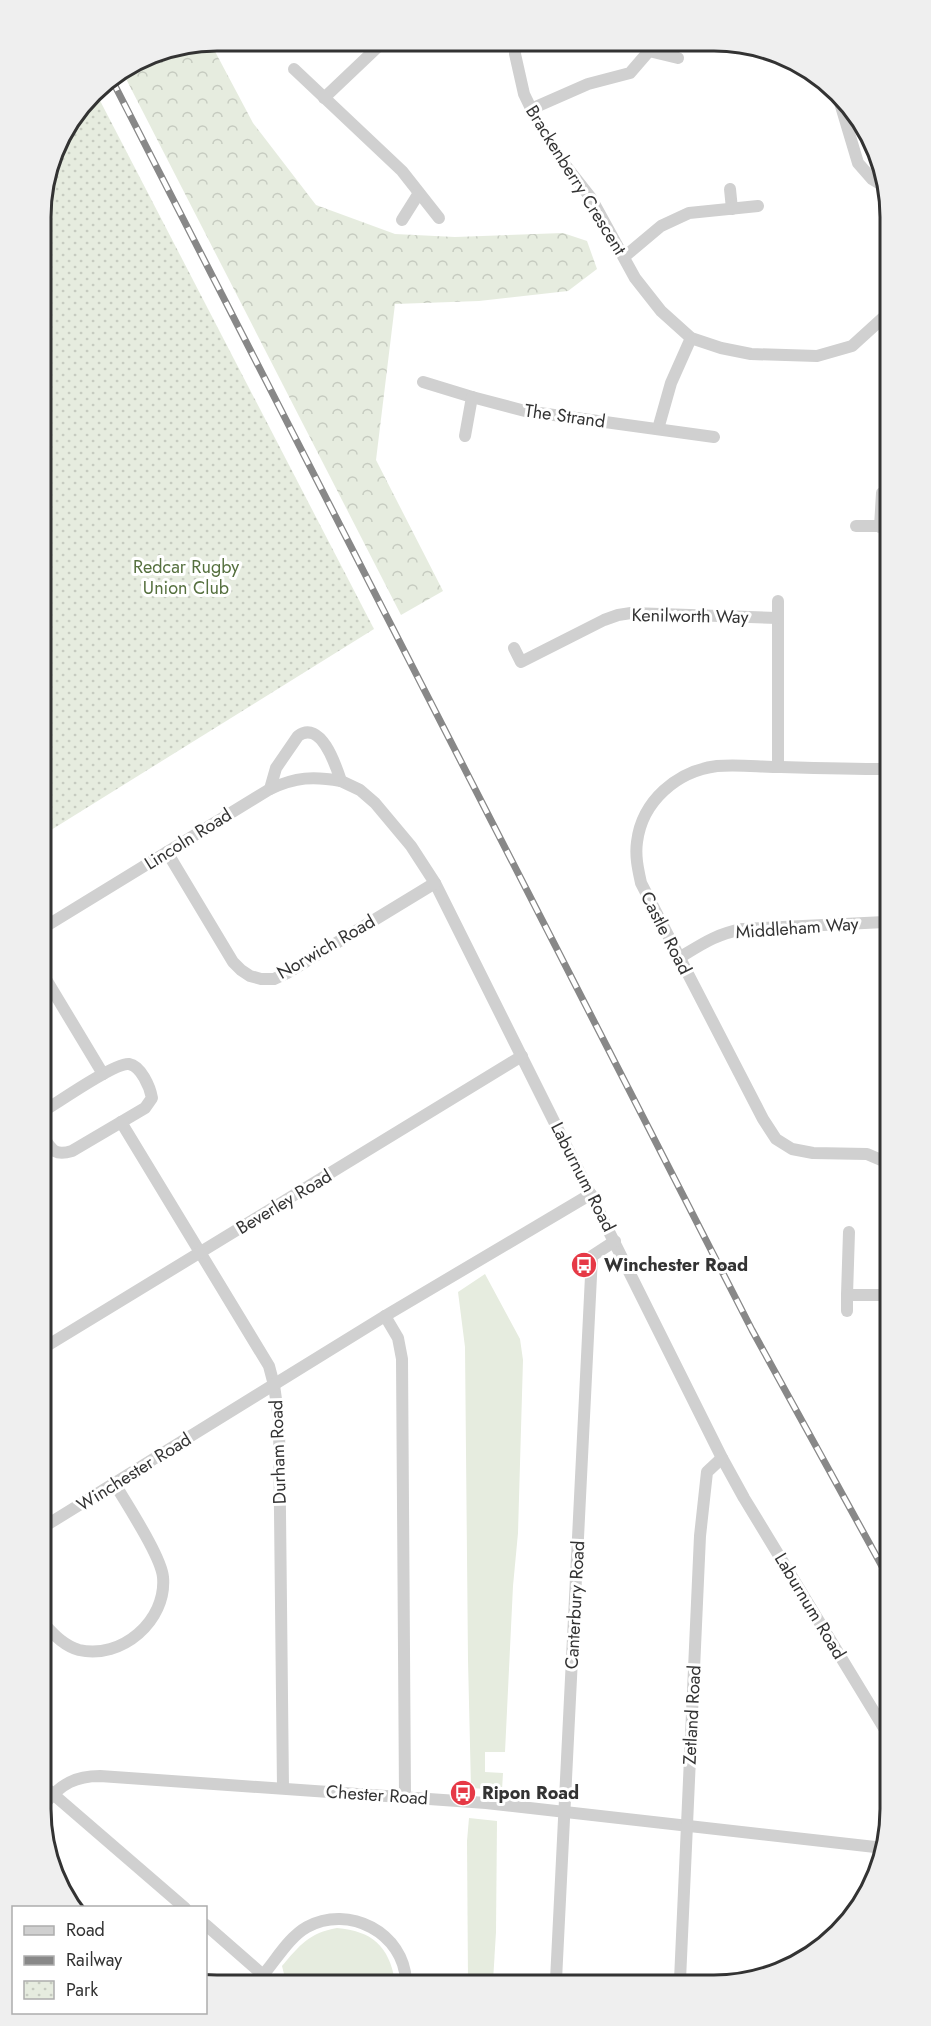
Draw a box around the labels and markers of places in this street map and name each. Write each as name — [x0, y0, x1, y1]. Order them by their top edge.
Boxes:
bus stop icon: Winchester Road — [569, 1250, 599, 1280]
place label: Winchester Road — [604, 1252, 748, 1278]
bus stop icon: Ripon Road — [448, 1778, 478, 1808]
place label: Ripon Road — [482, 1780, 579, 1806]

